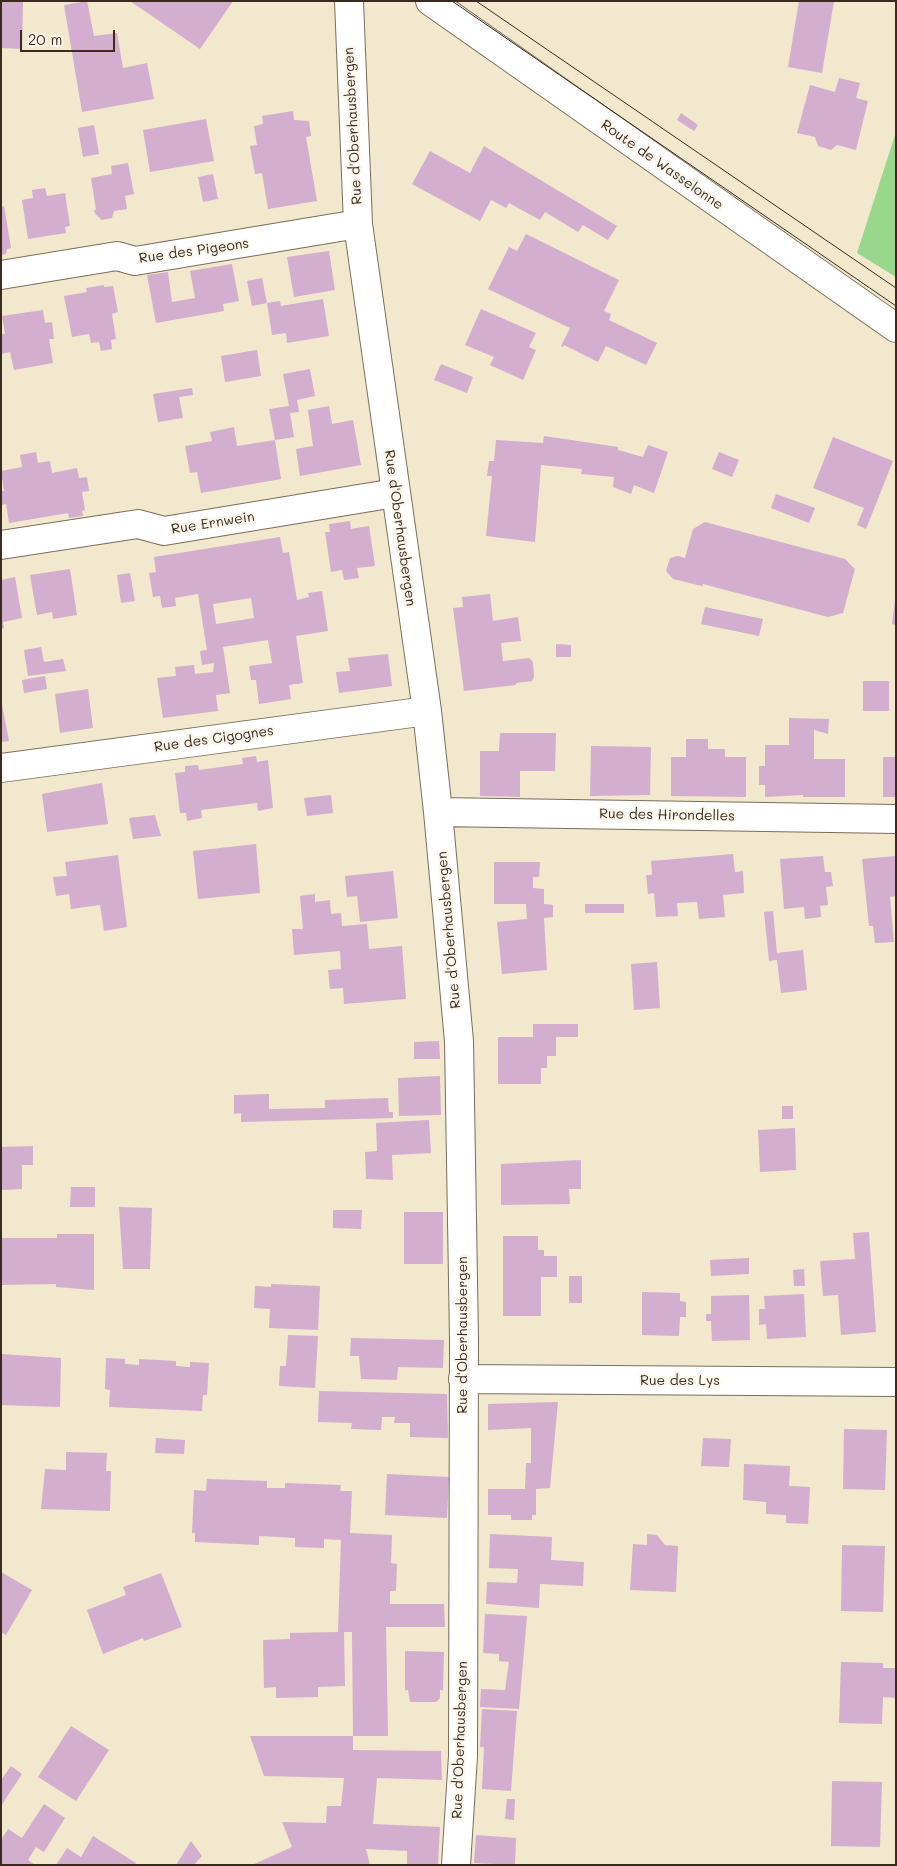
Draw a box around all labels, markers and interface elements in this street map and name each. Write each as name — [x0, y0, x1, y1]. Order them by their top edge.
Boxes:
scale bar — [22, 20, 118, 52]
text: 20 m — [28, 29, 62, 49]
street label: Rue d'Oberhausbergen — [340, 47, 366, 205]
street label: Route de Wasselonne — [598, 116, 726, 214]
street label: Rue des Pigeons — [138, 235, 250, 267]
street label: Rue d'Oberhausbergen — [381, 449, 419, 607]
street label: Rue Ernwein — [170, 508, 256, 538]
street label: Rue des Cigognes — [153, 722, 275, 756]
street label: Rue des Hirondelles — [599, 805, 735, 825]
street label: Rue d'Oberhausbergen — [434, 851, 464, 1009]
street label: Rue d'Oberhausbergen — [455, 1256, 471, 1414]
street label: Rue des Lys — [640, 1373, 720, 1389]
street label: Rue d'Oberhausbergen — [449, 1661, 471, 1819]

